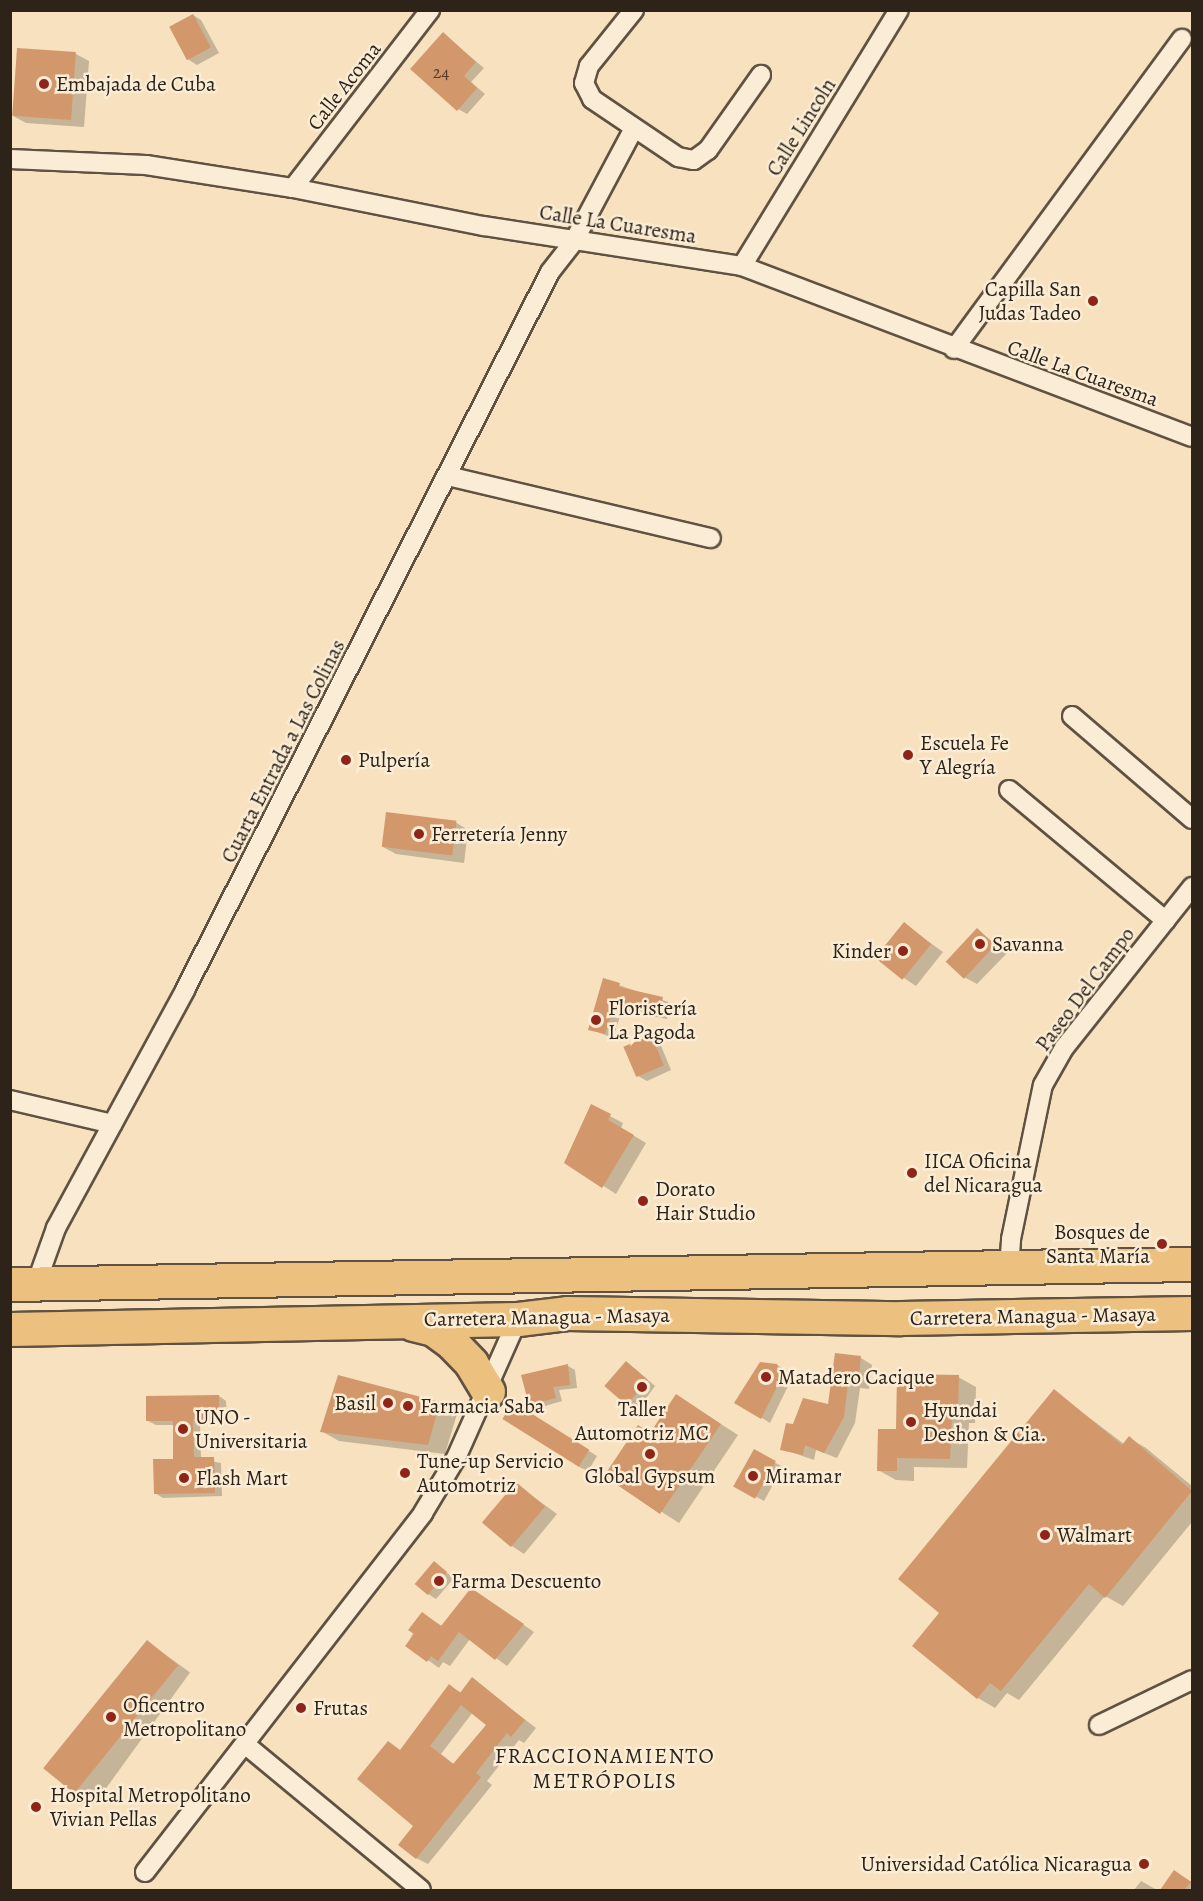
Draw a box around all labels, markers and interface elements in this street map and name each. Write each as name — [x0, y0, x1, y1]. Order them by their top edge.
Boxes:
street label: Calle Acoma — [302, 37, 386, 135]
house number: 24 — [433, 61, 449, 83]
place label: Embajada de Cuba — [56, 71, 216, 97]
street label: Calle Lincoln — [761, 73, 841, 181]
marker: Embajada de Cuba — [37, 77, 51, 91]
street label: Calle La Cuaresma — [538, 199, 698, 249]
place label: Capilla San Judas Tadeo — [978, 276, 1081, 326]
marker: Capilla San Judas Tadeo — [1086, 294, 1100, 308]
street label: Calle La Cuaresma — [1004, 334, 1162, 412]
street label: Cuarta Entrada a Las Colinas — [216, 635, 350, 867]
place label: Escuela Fe Y Alegría — [920, 730, 1009, 780]
place label: Pulpería — [358, 747, 430, 773]
marker: Escuela Fe Y Alegría — [901, 748, 915, 762]
marker: Pulpería — [339, 753, 353, 767]
place label: Ferretería Jenny — [431, 821, 567, 847]
marker: Ferretería Jenny — [412, 827, 426, 841]
street label: Paseo Del Campo — [1030, 922, 1140, 1056]
place label: Savanna — [992, 931, 1064, 957]
marker: Savanna — [973, 937, 987, 951]
place label: Kinder — [832, 938, 891, 964]
marker: Kinder — [896, 944, 910, 958]
place label: Floristería La Pagoda — [608, 995, 697, 1045]
marker: Floristería La Pagoda — [589, 1013, 603, 1027]
place label: IICA Oficina del Nicaragua — [924, 1148, 1043, 1198]
marker: IICA Oficina del Nicaragua — [905, 1166, 919, 1180]
place label: Dorato Hair Studio — [655, 1176, 755, 1226]
marker: Dorato Hair Studio — [636, 1194, 650, 1208]
place label: Bosques de Santa María — [1046, 1219, 1150, 1269]
marker: Bosques de Santa María — [1155, 1237, 1169, 1251]
street label: Carretera Managua - Masaya — [909, 1301, 1157, 1331]
street label: Carretera Managua - Masaya — [423, 1302, 671, 1332]
place label: Matadero Cacique — [778, 1364, 935, 1390]
marker: Matadero Cacique — [759, 1370, 773, 1384]
marker: Taller Automotriz MC — [635, 1380, 649, 1394]
place label: Basil — [334, 1390, 376, 1416]
place label: Farmacia Saba — [420, 1393, 545, 1419]
marker: Basil — [381, 1396, 395, 1410]
place label: Taller Automotriz MC — [575, 1396, 709, 1446]
place label: Hyundai Deshon & Cia. — [923, 1397, 1047, 1447]
marker: Farmacia Saba — [401, 1399, 415, 1413]
place label: UNO - Universitaria — [195, 1404, 308, 1454]
marker: Hyundai Deshon & Cia. — [904, 1415, 918, 1429]
marker: UNO - Universitaria — [176, 1422, 190, 1436]
marker: Global Gypsum — [643, 1447, 657, 1461]
place label: Tune-up Servicio Automotriz — [417, 1448, 564, 1498]
place label: Global Gypsum — [585, 1463, 715, 1489]
place label: Miramar — [765, 1463, 841, 1489]
place label: Flash Mart — [196, 1465, 288, 1491]
marker: Tune-up Servicio Automotriz — [398, 1466, 412, 1480]
marker: Miramar — [746, 1469, 760, 1483]
marker: Flash Mart — [177, 1471, 191, 1485]
place label: Walmart — [1057, 1522, 1132, 1548]
marker: Walmart — [1038, 1528, 1052, 1542]
place label: Farma Descuento — [451, 1568, 601, 1594]
marker: Farma Descuento — [432, 1574, 446, 1588]
place label: Oficentro Metropolitano — [123, 1692, 246, 1742]
place label: Frutas — [313, 1695, 368, 1721]
marker: Frutas — [294, 1701, 308, 1715]
marker: Oficentro Metropolitano — [104, 1710, 118, 1724]
district label: FRACCIONAMIENTO METRÓPOLIS — [495, 1743, 715, 1795]
place label: Hospital Metropolitano Vivian Pellas — [50, 1782, 251, 1832]
marker: Hospital Metropolitano Vivian Pellas — [27, 1798, 45, 1816]
place label: Universidad Católica Nicaragua — [861, 1851, 1132, 1877]
marker: Universidad Católica Nicaragua — [1137, 1857, 1151, 1871]

